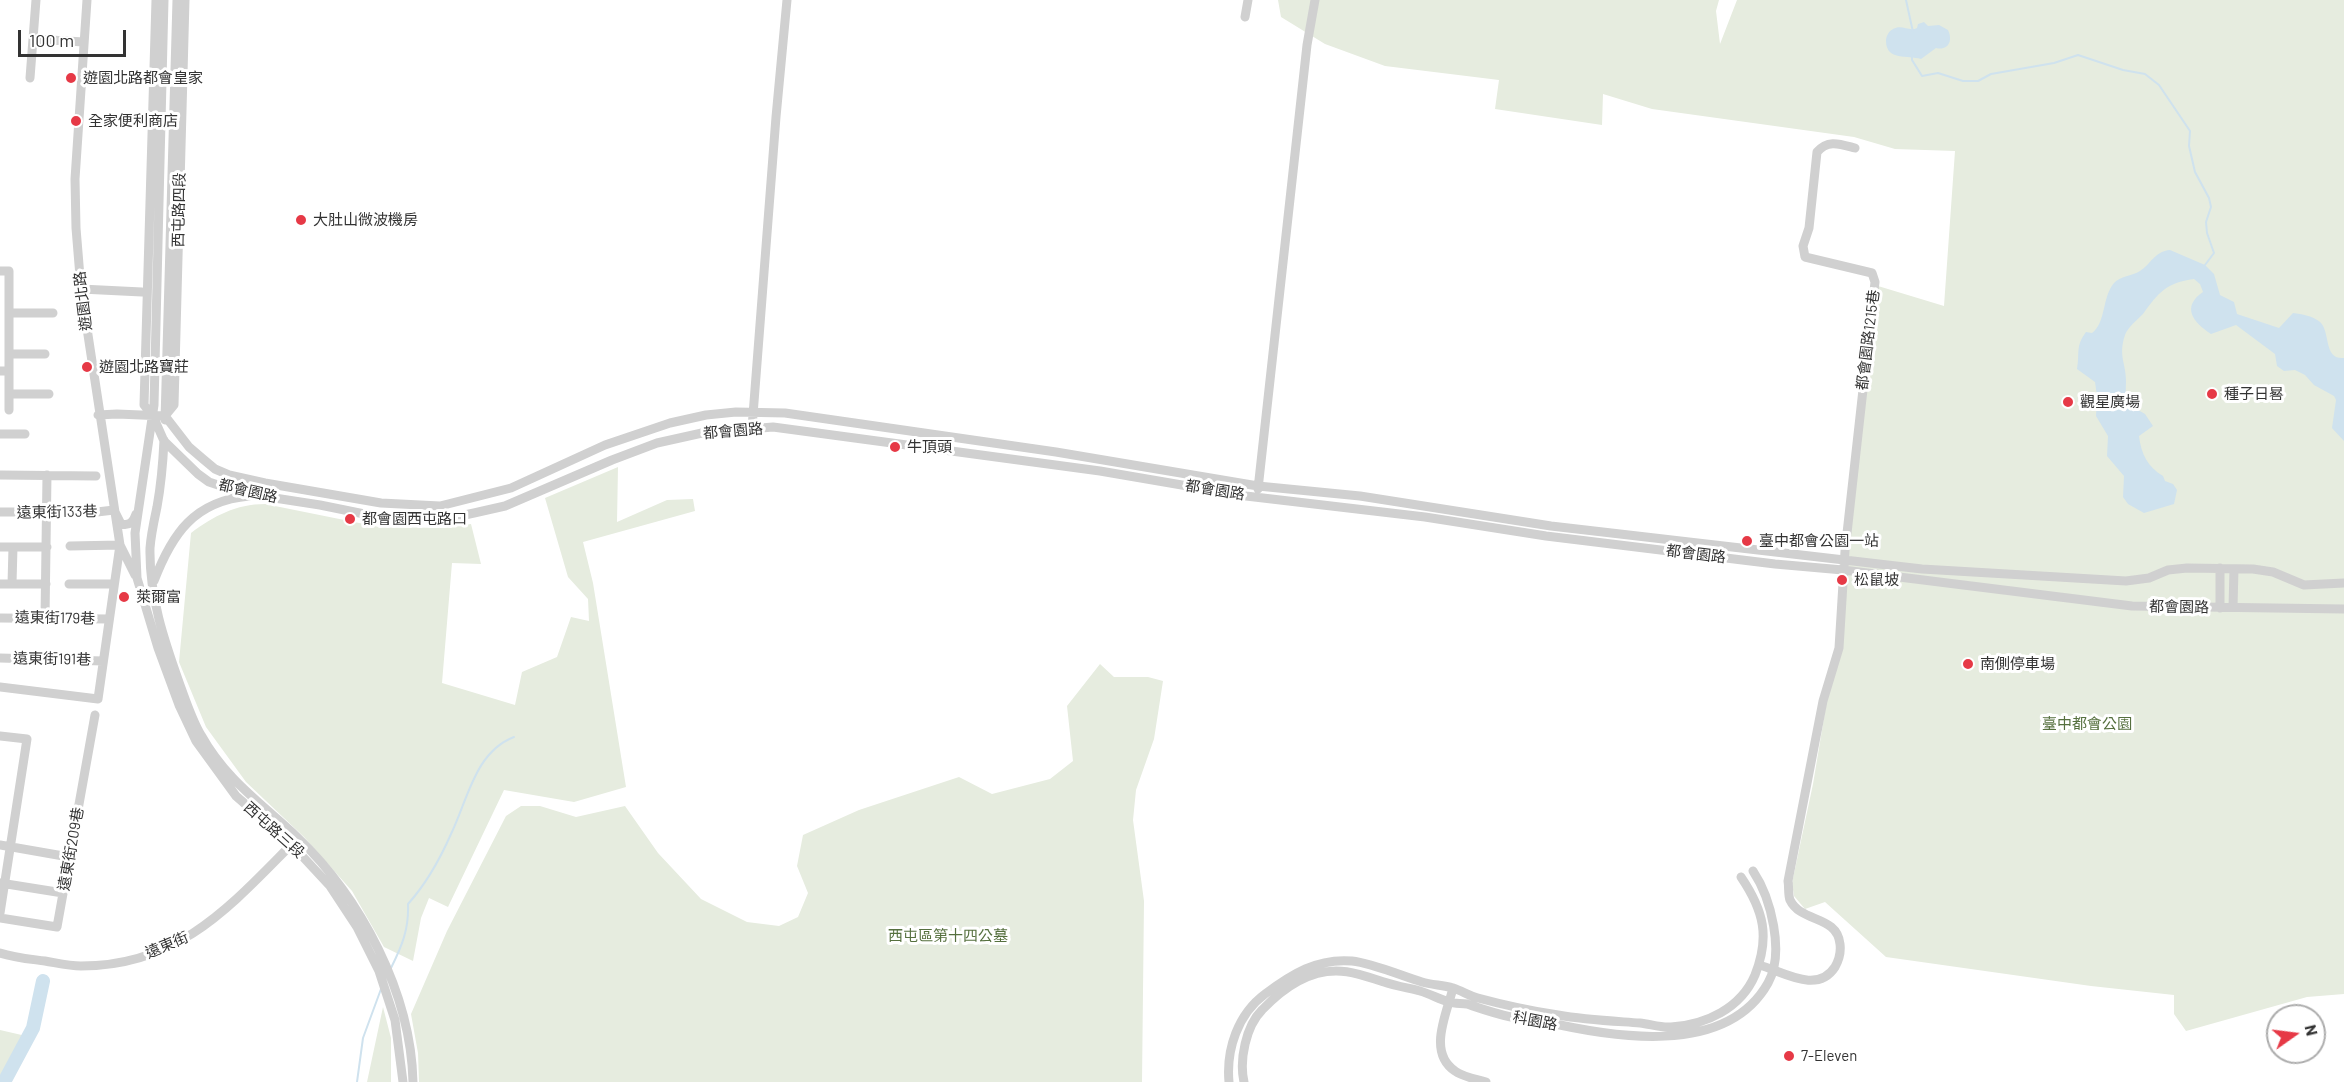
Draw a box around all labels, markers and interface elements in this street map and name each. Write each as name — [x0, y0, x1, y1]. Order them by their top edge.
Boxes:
scale bar — [21, 18, 129, 56]
text: 100 m — [29, 29, 74, 51]
place label: 遊園北路都會皇家 — [83, 69, 203, 87]
marker: 遊園北路都會皇家 — [64, 71, 78, 85]
place label: 全家便利商店 — [88, 112, 178, 130]
marker: 全家便利商店 — [69, 114, 83, 128]
street label: 西屯路四段 — [169, 172, 189, 248]
place label: 大肚山微波機房 — [313, 211, 418, 229]
marker: 大肚山微波機房 — [294, 213, 308, 227]
street label: 遊園北路 — [70, 270, 96, 332]
street label: 都會園路1215巷 — [1853, 289, 1883, 391]
place label: 遊園北路寶莊 — [99, 358, 189, 376]
marker: 遊園北路寶莊 — [80, 360, 94, 374]
place label: 種子日晷 — [2224, 385, 2284, 403]
marker: 種子日晷 — [2205, 387, 2219, 401]
place label: 觀星廣場 — [2080, 393, 2140, 411]
marker: 觀星廣場 — [2061, 395, 2075, 409]
street label: 都會園路 — [702, 419, 764, 443]
place label: 牛頂頭 — [907, 438, 952, 456]
marker: 牛頂頭 — [888, 440, 902, 454]
street label: 都會園路 — [217, 475, 279, 507]
street label: 都會園路 — [1184, 476, 1246, 504]
street label: 遠東街133巷 — [16, 502, 98, 522]
place label: 都會園西屯路口 — [362, 510, 467, 528]
marker: 都會園西屯路口 — [343, 512, 357, 526]
place label: 臺中都會公園一站 — [1759, 532, 1879, 550]
marker: 臺中都會公園一站 — [1740, 534, 1754, 548]
street label: 都會園路 — [1665, 541, 1727, 567]
place label: 松鼠坡 — [1854, 571, 1899, 589]
marker: 松鼠坡 — [1835, 573, 1849, 587]
place label: 萊爾富 — [136, 588, 181, 606]
marker: 萊爾富 — [117, 590, 131, 604]
street label: 都會園路 — [2149, 597, 2209, 617]
street label: 遠東街179巷 — [15, 608, 95, 628]
street label: 遠東街191巷 — [13, 649, 91, 669]
place label: 南側停車場 — [1980, 655, 2055, 673]
marker: 南側停車場 — [1961, 657, 1975, 671]
park label: 臺中都會公園 — [2042, 715, 2132, 733]
street label: 西屯路三段 — [240, 798, 308, 862]
street label: 遠東街209巷 — [55, 806, 87, 892]
park label: 西屯區第十四公墓 — [888, 927, 1008, 945]
street label: 遠東街 — [143, 928, 191, 962]
north arrow — [2266, 1004, 2326, 1064]
street label: 科園路 — [1511, 1008, 1559, 1034]
text: N — [2302, 1023, 2323, 1037]
place label: 7-Eleven — [1801, 1047, 1857, 1065]
marker: 7-Eleven — [1782, 1049, 1796, 1063]

